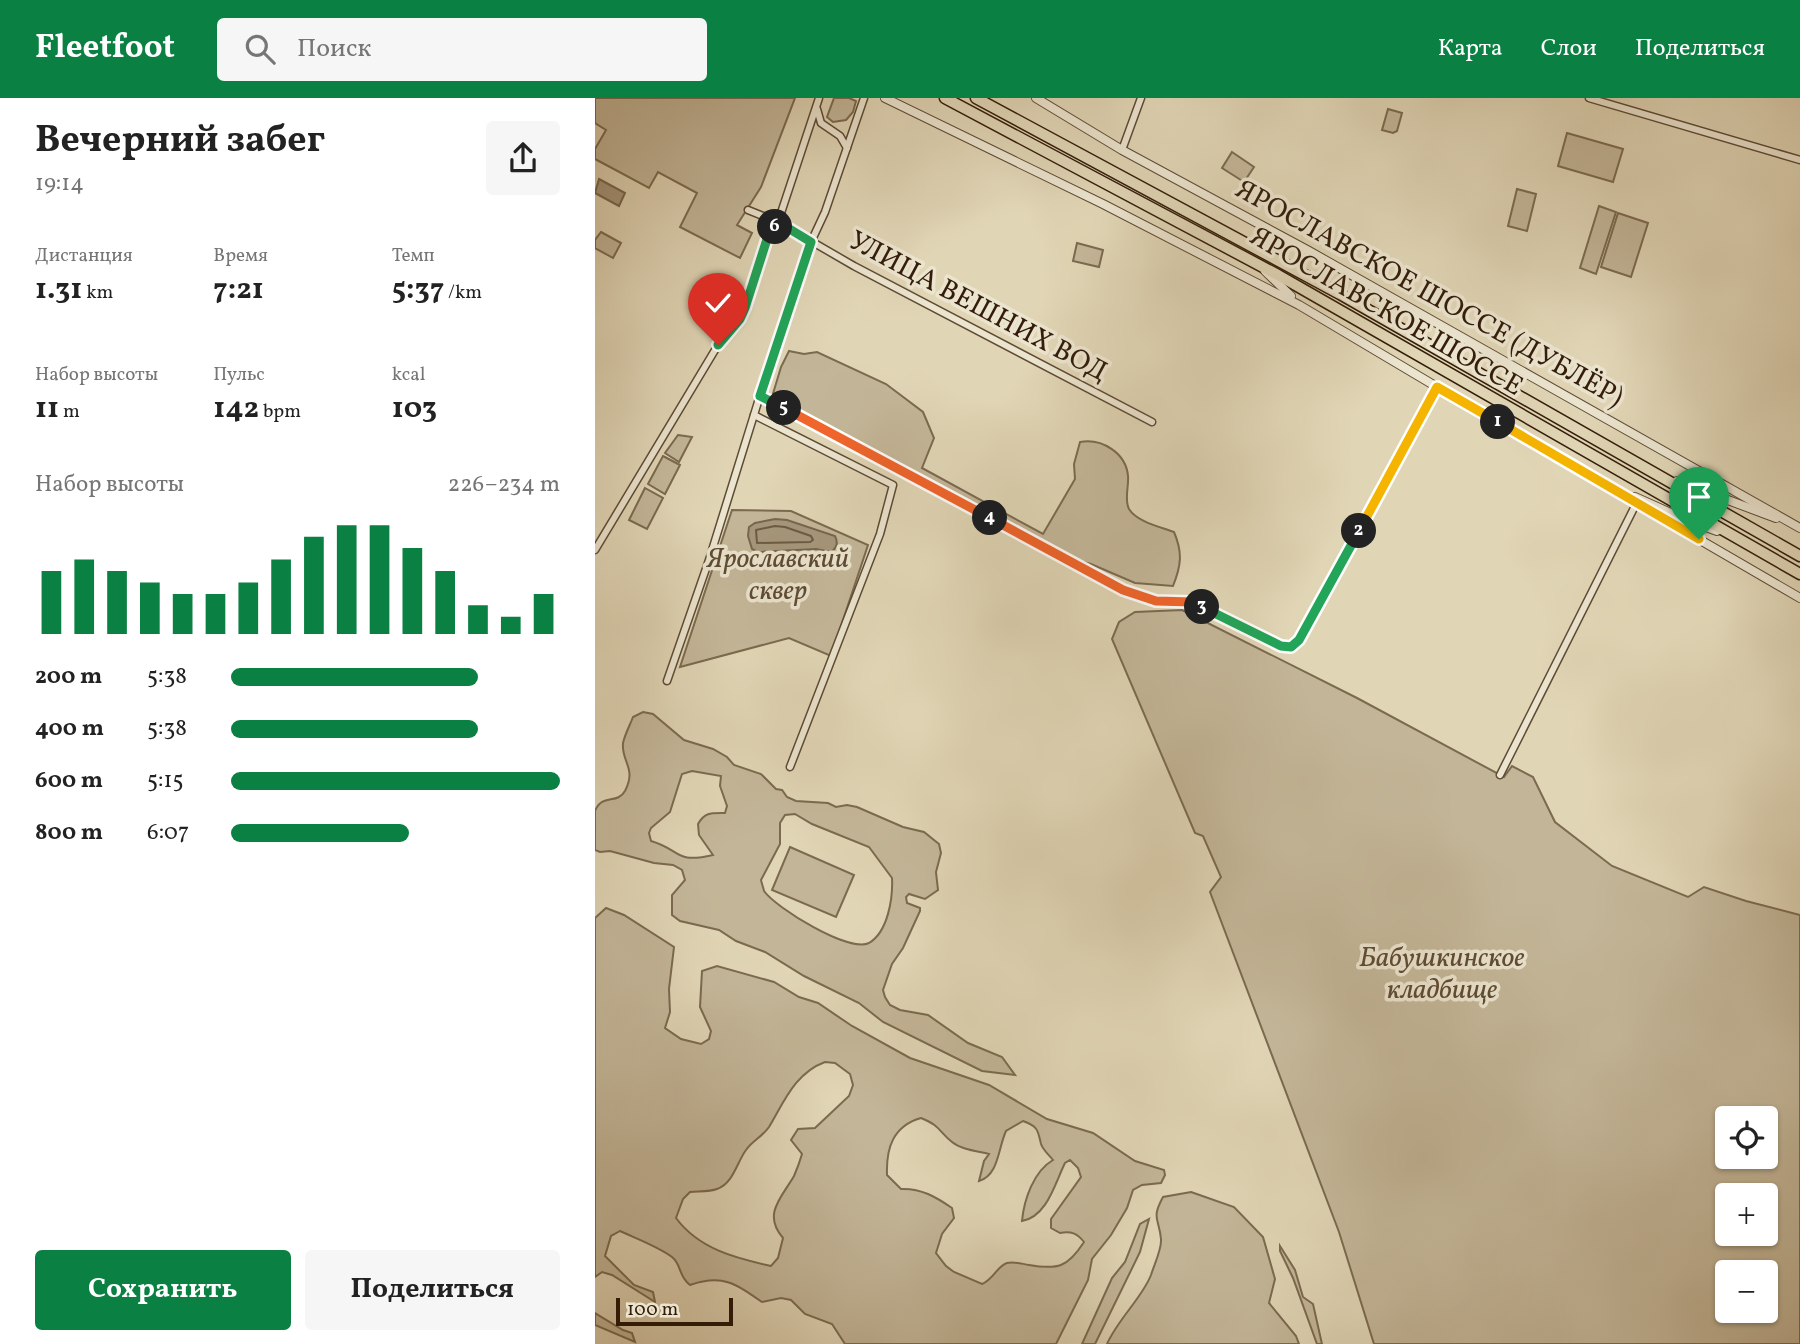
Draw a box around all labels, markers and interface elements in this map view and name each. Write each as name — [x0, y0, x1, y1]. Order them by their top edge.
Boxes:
search box — [217, 18, 707, 81]
text: Fleetfoot — [35, 26, 175, 72]
icon: search — [241, 30, 279, 68]
text: Поиск — [297, 31, 371, 67]
text: Карта — [1438, 32, 1503, 66]
text: Слои — [1541, 32, 1597, 66]
text: Поделиться — [1635, 32, 1765, 66]
text: Вечерний забег — [35, 115, 325, 168]
button: share — [486, 121, 560, 195]
text: 19:14 — [35, 168, 84, 200]
street label: ЯРОСЛАВСКОЕ ШОССЕ (ДУБЛЁР) — [1229, 173, 1629, 415]
pin: 6 — [757, 209, 793, 244]
text: 6 — [769, 213, 780, 239]
street label: ЯРОСЛАВСКОЕ ШОССЕ — [1244, 220, 1528, 404]
street label: УЛИЦА ВЕШНИХ ВОД — [841, 222, 1115, 392]
text: Дистанция — [35, 243, 133, 269]
text: Время — [213, 243, 268, 269]
text: Темп — [392, 243, 435, 269]
text: 1.31 — [35, 269, 82, 311]
text: 7:21 — [213, 269, 264, 311]
text: 5:37 — [392, 269, 444, 311]
pin — [688, 273, 748, 345]
text: km — [82, 280, 113, 306]
text: /km — [444, 280, 482, 306]
icon: check — [699, 284, 737, 322]
text: Набор высоты — [35, 362, 158, 388]
text: Пульс — [213, 362, 265, 388]
text: kcal — [392, 362, 425, 388]
text: 11 — [35, 388, 59, 430]
text: 142 — [213, 388, 259, 430]
text: 103 — [392, 388, 437, 430]
pin: 5 — [767, 390, 801, 426]
text: 5 — [779, 394, 788, 420]
text: m — [59, 399, 80, 425]
text: bpm — [259, 399, 301, 425]
pin: 1 — [1481, 404, 1515, 440]
text: 1 — [1494, 408, 1501, 434]
pin — [1669, 467, 1729, 539]
text: Набор высоты — [35, 469, 184, 501]
text: 226–234 m — [448, 469, 560, 501]
icon: arrive — [1680, 478, 1718, 516]
pin: 4 — [973, 500, 1007, 536]
text: 4 — [984, 504, 995, 530]
pin: 2 — [1341, 514, 1377, 548]
text: 2 — [1354, 517, 1363, 543]
park label: Ярославский сквер — [706, 540, 849, 611]
pin: 3 — [1185, 589, 1219, 624]
text: 3 — [1197, 593, 1206, 619]
text: 200 m — [35, 661, 102, 693]
text: 5:38 — [147, 661, 187, 693]
text: 400 m — [35, 713, 104, 745]
text: 5:38 — [147, 713, 187, 745]
text: 600 m — [35, 765, 103, 797]
text: 5:15 — [147, 765, 183, 797]
text: 800 m — [35, 817, 103, 849]
text: 6:07 — [147, 817, 189, 849]
park label: Бабушкинское кладбище — [1360, 939, 1524, 1010]
map controls — [1715, 1106, 1778, 1323]
button: locate — [1715, 1106, 1778, 1169]
button: + — [1715, 1183, 1778, 1246]
button: Сохранить — [35, 1250, 291, 1330]
button: Поделиться — [305, 1250, 560, 1330]
button: − — [1715, 1260, 1778, 1323]
scale bar — [616, 1295, 733, 1327]
text: 100 m — [627, 1297, 678, 1323]

